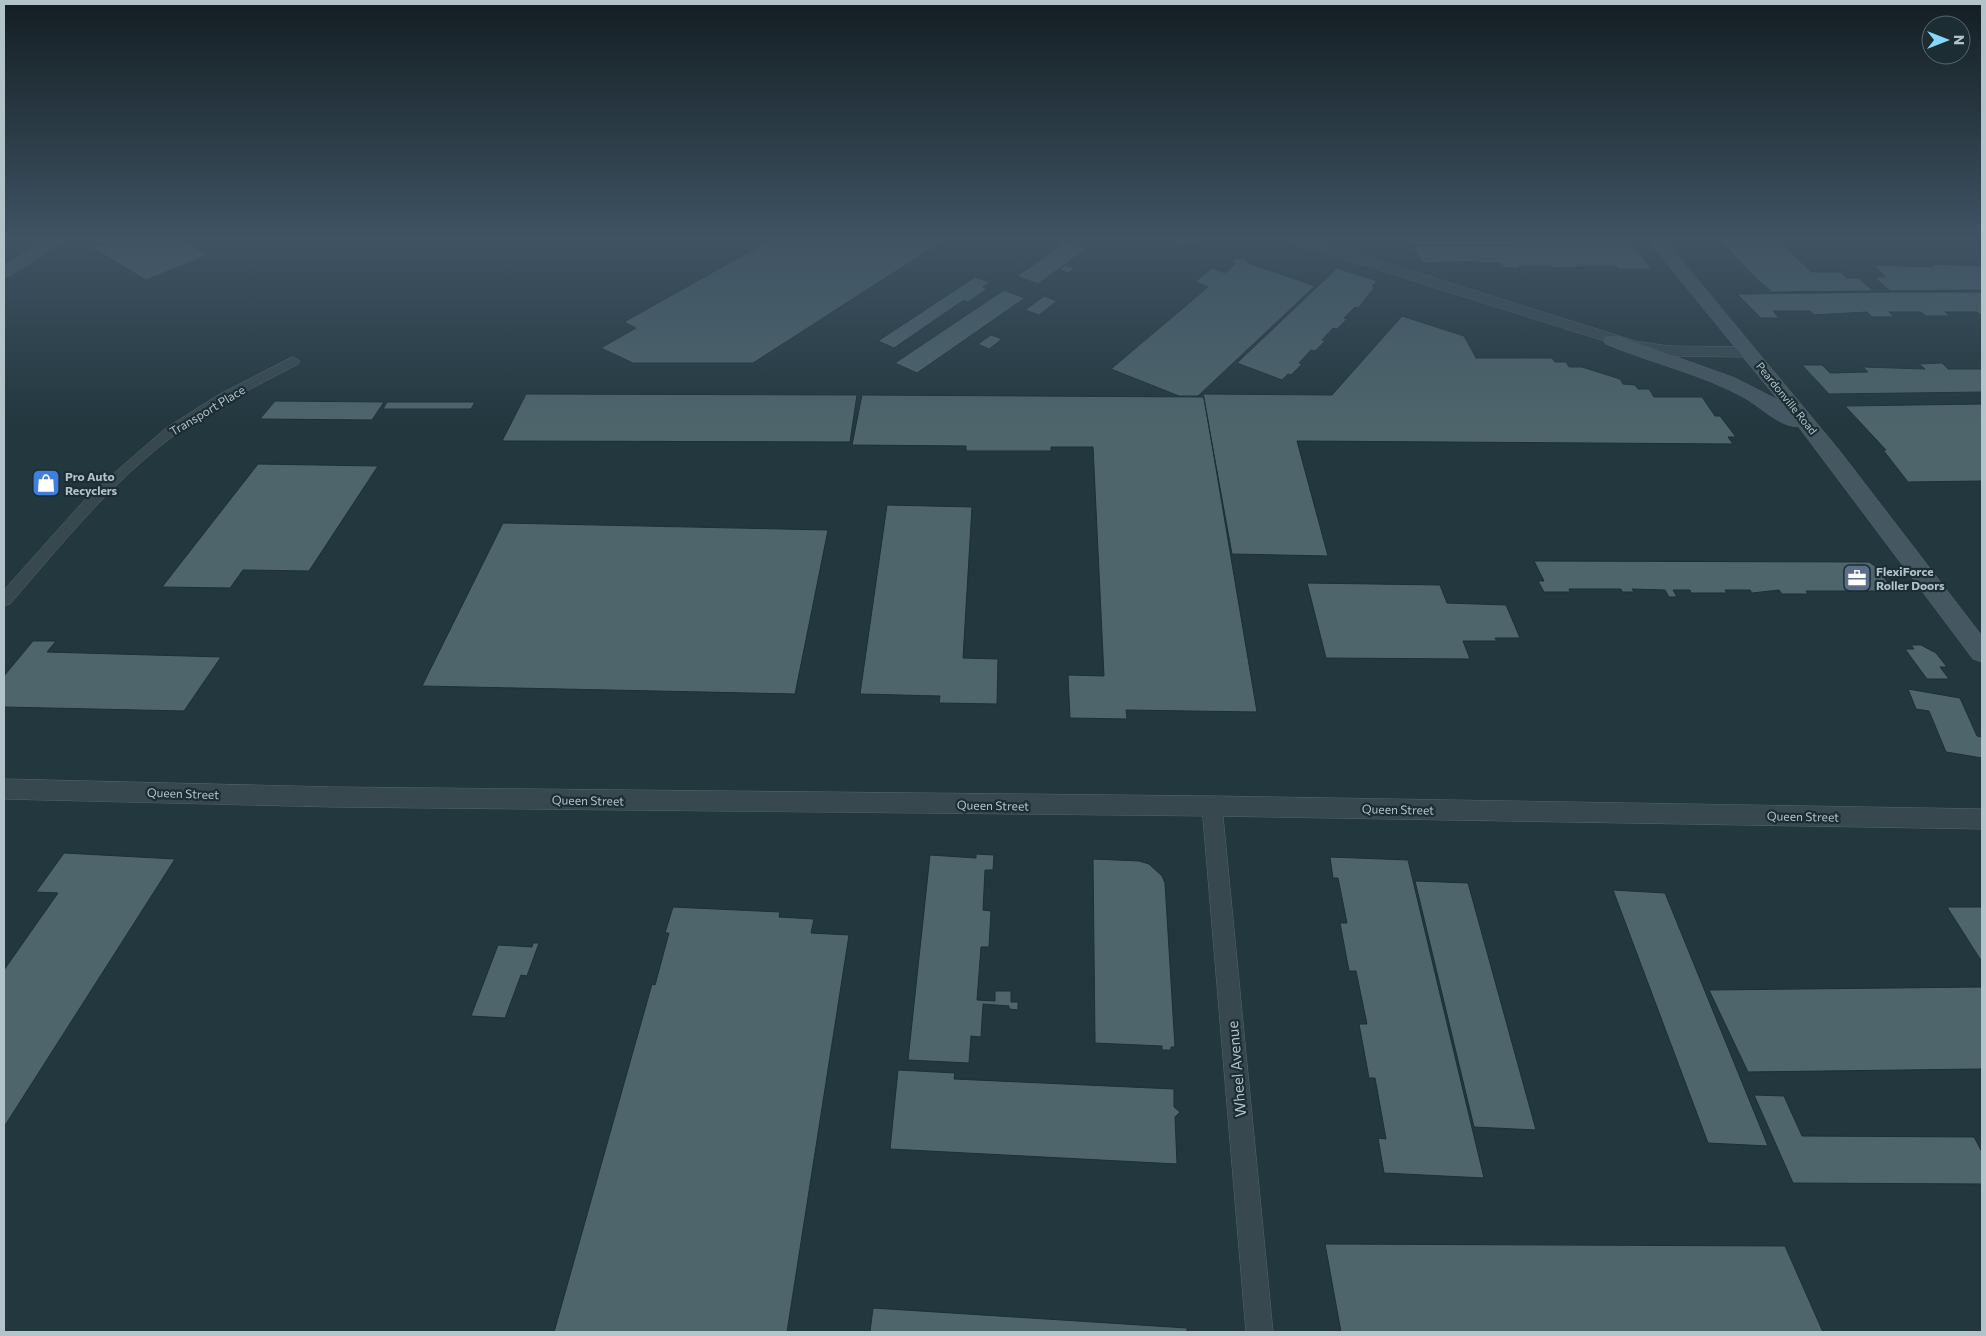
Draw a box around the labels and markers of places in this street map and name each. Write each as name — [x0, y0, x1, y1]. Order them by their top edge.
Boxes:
shop icon: Pro Auto Recyclers — [31, 468, 61, 498]
place label: Pro Auto Recyclers — [65, 469, 118, 497]
office icon: FlexiForce Roller Doors — [1842, 563, 1872, 593]
place label: FlexiForce Roller Doors — [1876, 564, 1945, 592]

